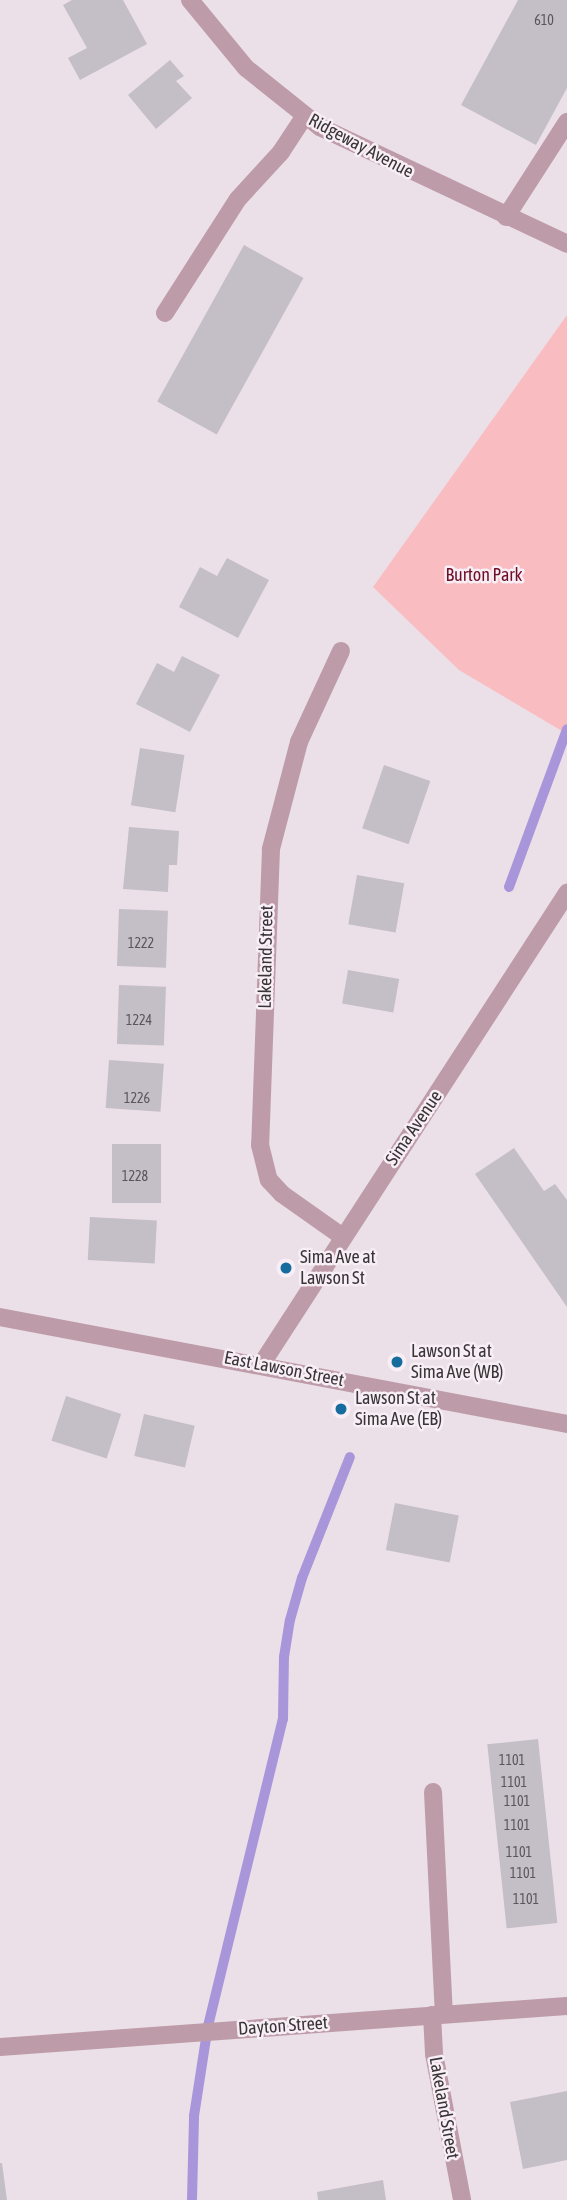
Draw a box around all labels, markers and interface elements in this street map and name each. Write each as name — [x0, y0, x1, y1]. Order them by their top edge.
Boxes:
house number: 610 — [534, 12, 554, 28]
street label: Ridgeway Avenue — [305, 109, 417, 183]
park label: Burton Park — [445, 564, 523, 586]
street label: Lakeland Street — [254, 905, 278, 1009]
house number: 1222 — [128, 935, 154, 951]
house number: 1224 — [126, 1012, 152, 1028]
street label: Sima Avenue — [381, 1087, 447, 1169]
house number: 1226 — [124, 1090, 150, 1106]
house number: 1228 — [122, 1168, 148, 1184]
place label: Sima Ave at Lawson St — [300, 1247, 376, 1290]
marker: Sima Ave at Lawson St — [278, 1260, 294, 1276]
place label: Lawson St at Sima Ave (WB) — [411, 1341, 503, 1384]
street label: East Lawson Street — [222, 1347, 346, 1391]
marker: Lawson St at Sima Ave (WB) — [389, 1354, 405, 1370]
place label: Lawson St at Sima Ave (EB) — [355, 1388, 442, 1430]
marker: Lawson St at Sima Ave (EB) — [333, 1401, 349, 1417]
house number: 1101 — [499, 1752, 525, 1768]
house number: 1101 — [501, 1774, 527, 1790]
house number: 1101 — [504, 1793, 530, 1809]
house number: 1101 — [504, 1817, 530, 1833]
house number: 1101 — [506, 1844, 532, 1860]
house number: 1101 — [510, 1865, 536, 1881]
house number: 1101 — [513, 1891, 539, 1907]
street label: Dayton Street — [237, 2012, 329, 2040]
street label: Lakeland Street — [424, 2055, 464, 2161]

